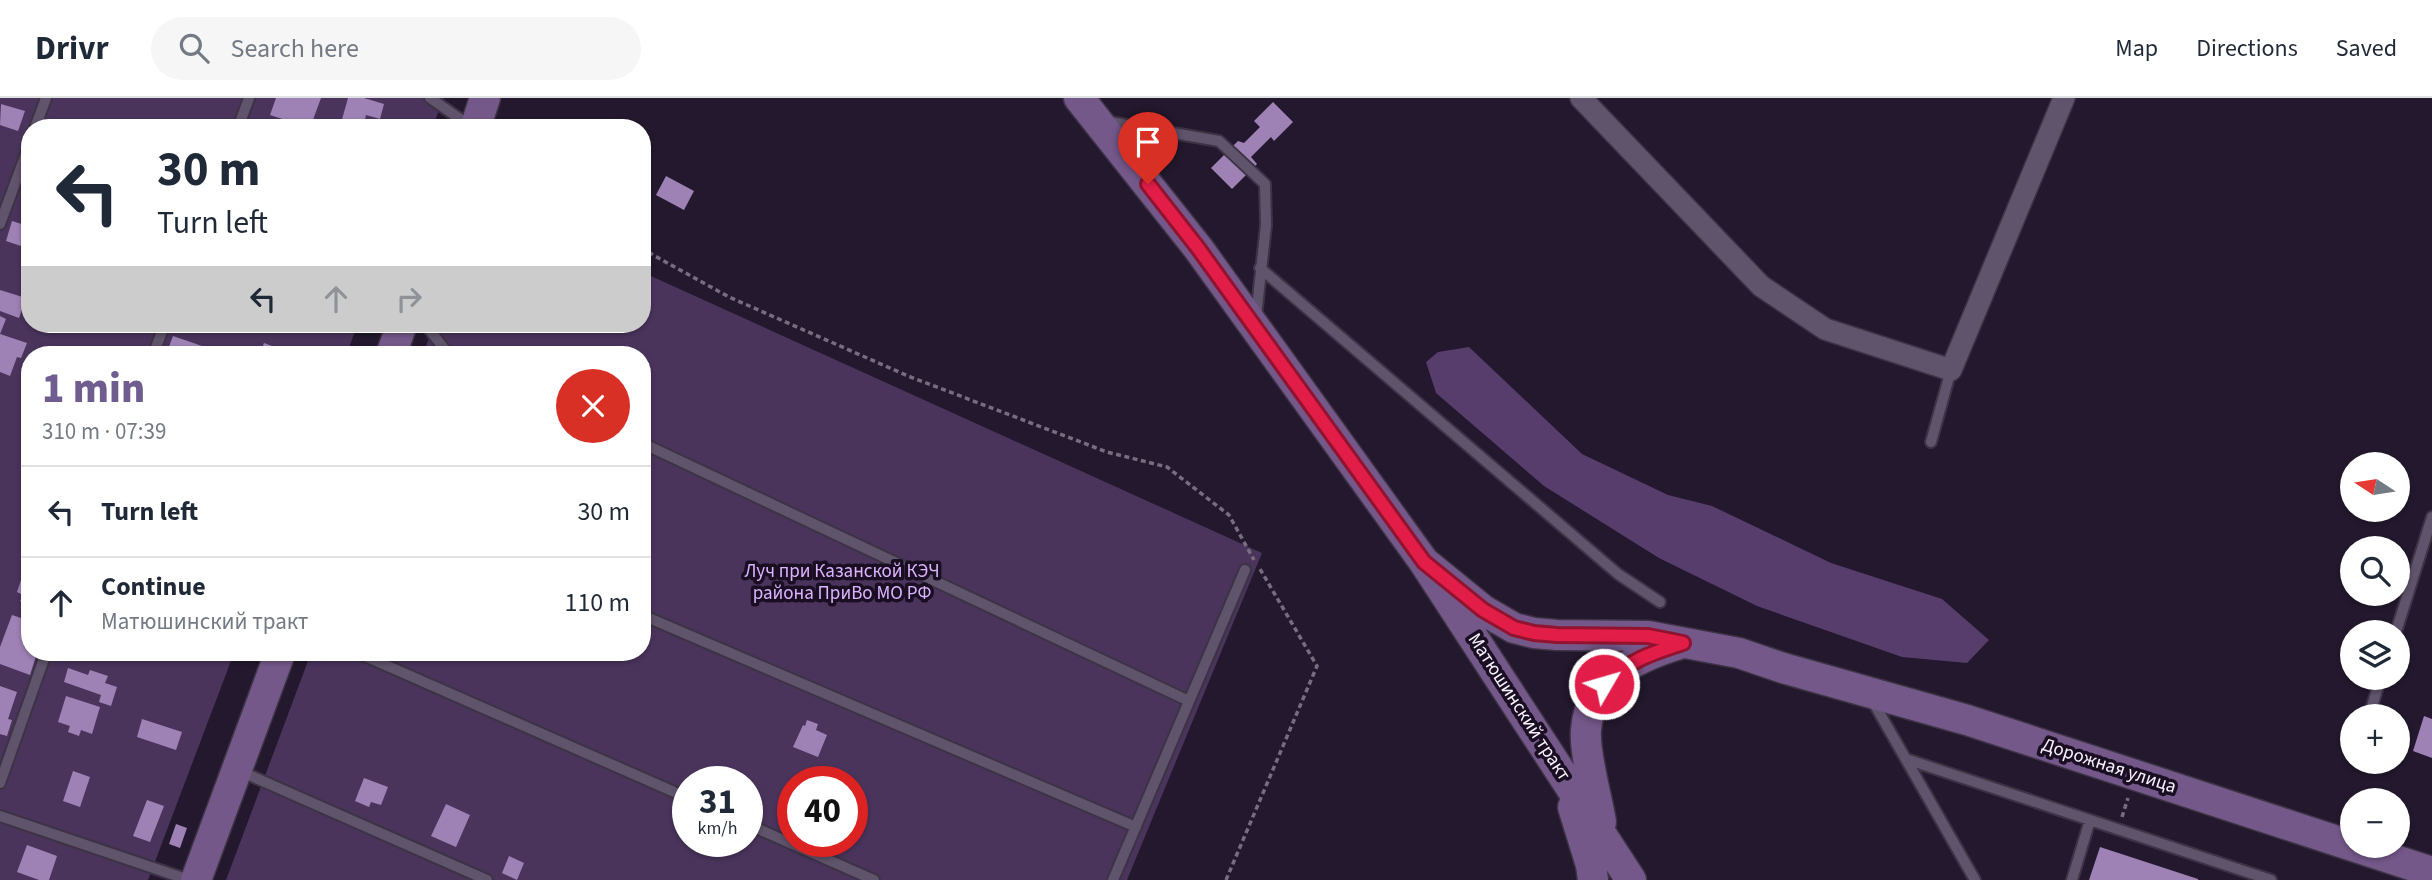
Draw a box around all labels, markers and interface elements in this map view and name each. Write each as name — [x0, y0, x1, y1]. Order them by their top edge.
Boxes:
search box — [151, 17, 641, 80]
text: Drivr — [35, 25, 109, 72]
icon: search — [175, 29, 213, 67]
text: Search here — [231, 30, 359, 67]
text: Map — [2115, 31, 2158, 66]
text: Directions — [2196, 31, 2298, 66]
text: Saved — [2336, 31, 2397, 66]
pin — [1118, 112, 1178, 184]
icon: arrive — [1129, 123, 1167, 161]
text: 30 m — [157, 135, 261, 205]
icon: left — [42, 147, 133, 238]
text: Turn left — [157, 200, 268, 246]
icon: left — [244, 280, 282, 318]
icon: ahead — [317, 280, 355, 318]
icon: right — [390, 280, 428, 318]
text: 1 min — [42, 359, 145, 419]
button: close — [556, 369, 630, 443]
text: 310 m · 07:39 — [42, 415, 166, 448]
north arrow — [2340, 452, 2410, 522]
map controls — [2340, 452, 2410, 858]
icon: left — [42, 493, 80, 531]
text: Turn left — [101, 493, 198, 530]
text: 30 m — [577, 493, 630, 530]
button: search — [2340, 536, 2410, 606]
park label: Луч при Казанской КЭЧ района ПриВо МО РФ — [744, 558, 940, 607]
text: Continue — [101, 568, 206, 605]
icon: ahead — [42, 584, 80, 622]
text: 110 m — [564, 584, 630, 621]
text: Матюшинский тракт — [101, 605, 308, 638]
button: layers — [2340, 620, 2410, 690]
street label: Матюшинский тракт — [1461, 628, 1577, 786]
position arrow — [1567, 647, 1641, 721]
button: + — [2340, 704, 2410, 774]
street label: Дорожная улица — [2038, 732, 2180, 800]
speed limit sign: 40 — [777, 766, 868, 857]
text: 31 — [699, 777, 736, 827]
button: − — [2340, 788, 2410, 858]
text: km/h — [698, 816, 737, 841]

